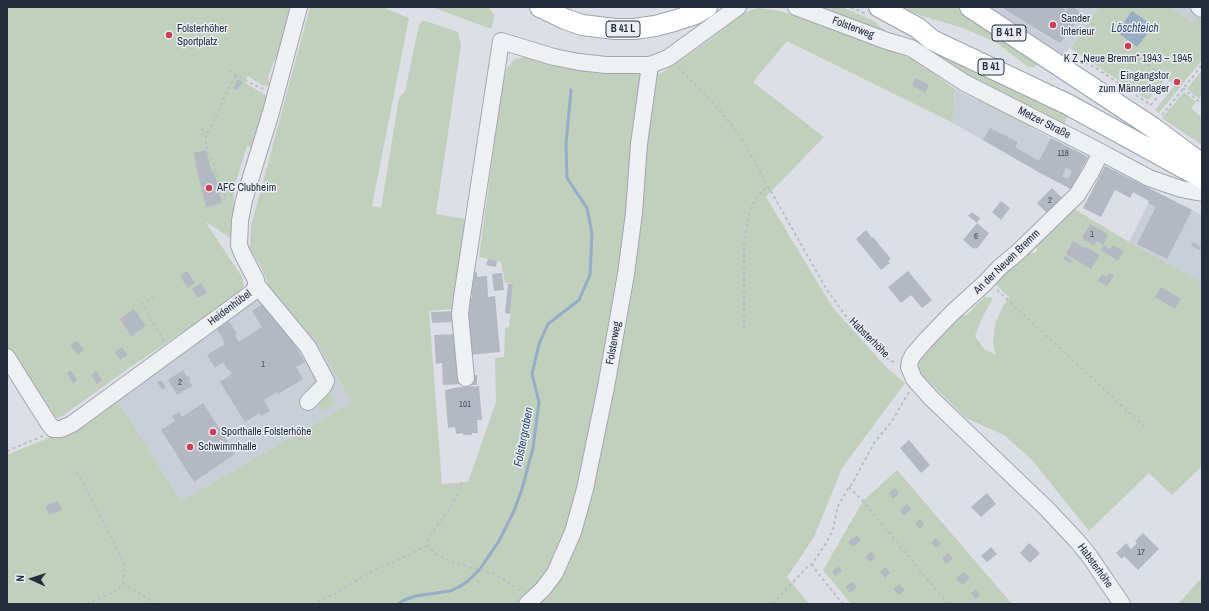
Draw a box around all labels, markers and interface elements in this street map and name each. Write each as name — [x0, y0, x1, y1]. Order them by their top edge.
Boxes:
place label: Sander Interieur — [1061, 12, 1095, 38]
street label: Folsterweg — [830, 14, 876, 42]
marker: Sander Interieur — [1048, 20, 1058, 30]
road number: B 41 L — [606, 21, 640, 37]
place label: Folsterhöher Sportplatz — [177, 22, 227, 48]
water label: Löschteich — [1111, 22, 1159, 36]
road number: B 41 R — [992, 25, 1026, 41]
marker: Folsterhöher Sportplatz — [164, 30, 174, 40]
marker: K Z „Neue Bremm“ 1943 – 1945 — [1123, 41, 1133, 51]
place label: K Z „Neue Bremm“ 1943 – 1945 — [1064, 52, 1192, 66]
road number: B 41 — [978, 59, 1004, 75]
place label: Eingangstor zum Männerlager — [1099, 69, 1169, 95]
marker: Eingangstor zum Männerlager — [1172, 77, 1182, 87]
street label: Metzer Straße — [1016, 104, 1072, 142]
house number: 118 — [1057, 149, 1069, 159]
place label: AFC Clubheim — [217, 181, 276, 195]
marker: AFC Clubheim — [204, 183, 214, 193]
house number: 2 — [1048, 196, 1052, 206]
street label: An der Neuen Bremm — [971, 227, 1043, 297]
house number: 1 — [1090, 230, 1094, 240]
house number: 6 — [974, 232, 978, 242]
street label: Heidenhübel — [206, 287, 254, 329]
street label: Habsterhöhe — [846, 315, 892, 361]
street label: Folsterweg — [604, 320, 624, 366]
house number: 1 — [261, 360, 265, 370]
house number: 2 — [178, 378, 182, 388]
house number: 101 — [459, 400, 471, 410]
water label: Folstergraben — [511, 406, 537, 468]
place label: Sporthalle Folsterhöhe — [221, 425, 311, 439]
marker: Sporthalle Folsterhöhe — [208, 427, 218, 437]
place label: Schwimmhalle — [198, 440, 257, 454]
marker: Schwimmhalle — [185, 442, 195, 452]
street label: Habsterhöhe — [1074, 541, 1116, 591]
house number: 17 — [1137, 548, 1145, 558]
north arrow — [12, 559, 52, 599]
text: N — [13, 575, 27, 582]

